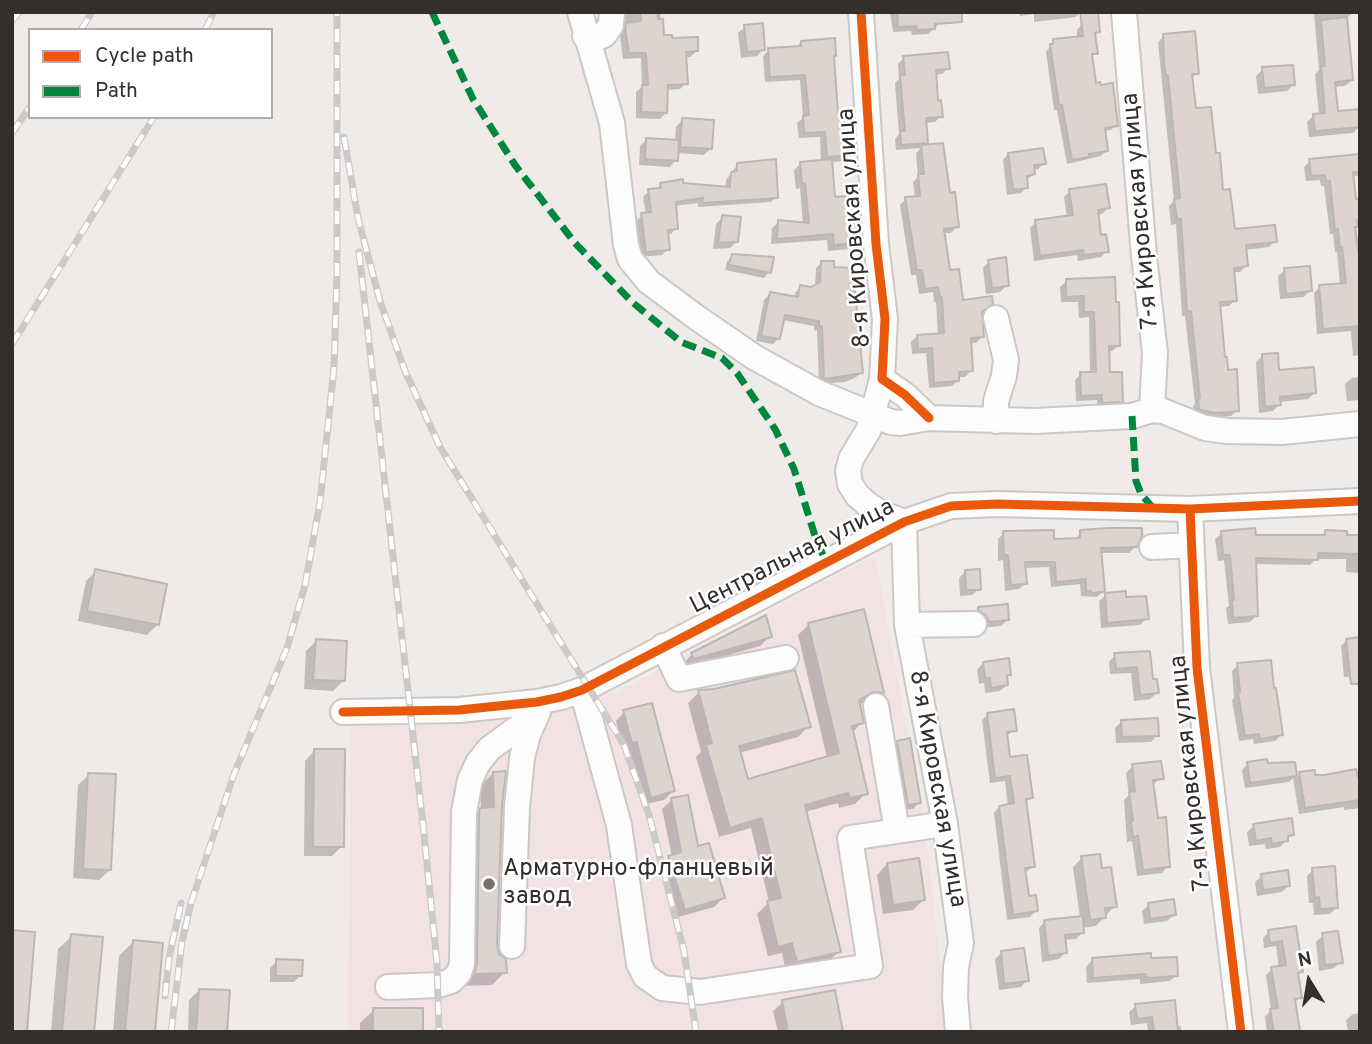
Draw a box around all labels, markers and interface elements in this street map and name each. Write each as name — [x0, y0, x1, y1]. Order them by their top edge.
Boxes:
legend — [28, 28, 273, 119]
text: Cycle path — [95, 43, 194, 70]
text: Path — [95, 78, 138, 105]
street label: 7-я Кировская улица — [1117, 92, 1167, 330]
street label: 8-я Кировская улица — [833, 107, 879, 349]
street label: Центральная улица — [686, 494, 900, 622]
street label: 7-я Кировская улица — [1165, 654, 1219, 892]
street label: 8-я Кировская улица — [901, 668, 971, 910]
place label: Арматурно-фланцевый завод — [503, 856, 774, 912]
marker: Арматурно-фланцевый завод — [481, 876, 497, 892]
north arrow — [1274, 946, 1344, 1016]
text: N — [1296, 947, 1314, 973]

